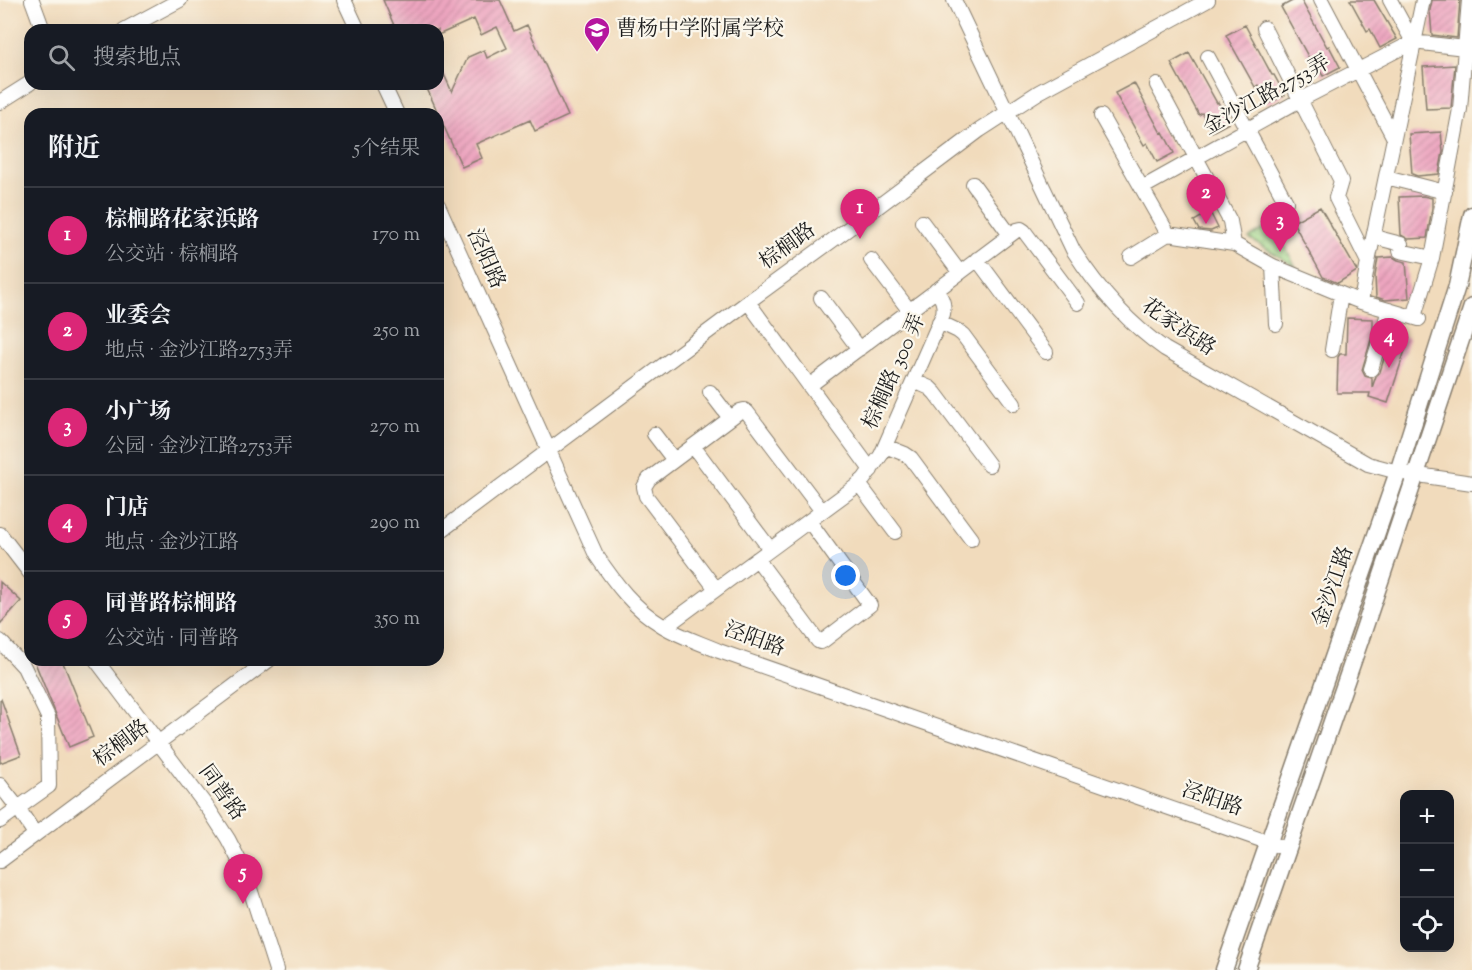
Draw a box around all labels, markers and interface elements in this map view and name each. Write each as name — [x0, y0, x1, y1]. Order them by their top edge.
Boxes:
school or university icon: 曹杨中学附属学校 — [582, 15, 612, 53]
place label: 曹杨中学附属学校 — [616, 15, 784, 45]
search box — [24, 24, 444, 90]
icon: search — [45, 41, 78, 74]
text: 搜索地点 — [93, 43, 181, 75]
street label: 金沙江路2753弄 — [1198, 49, 1336, 143]
text: 附近 — [48, 131, 100, 168]
text: 5个结果 — [353, 135, 420, 164]
pin: 2 — [1186, 174, 1226, 224]
pin: 1 — [840, 190, 880, 239]
pin: 3 — [1260, 202, 1300, 252]
text: 棕榈路花家浜路 — [105, 205, 259, 237]
street label: 棕榈路 — [754, 216, 822, 278]
text: 1 — [64, 221, 71, 250]
text: 170 m — [372, 221, 420, 250]
street label: 泾阳路 — [458, 224, 512, 294]
text: 公交站 · 棕榈路 — [105, 241, 239, 270]
street label: 花家浜路 — [1135, 292, 1221, 364]
text: 业委会 — [105, 301, 171, 333]
street label: 棕榈路 300 弄 — [856, 310, 934, 434]
text: 2 — [63, 317, 72, 346]
text: 250 m — [372, 317, 420, 346]
pin: 4 — [1370, 318, 1408, 368]
text: 地点 · 金沙江路2753弄 — [105, 337, 293, 366]
text: 小广场 — [105, 397, 171, 429]
text: 3 — [63, 413, 72, 442]
text: 270 m — [370, 413, 420, 442]
text: 公园 · 金沙江路2753弄 — [105, 433, 293, 462]
text: 门店 — [105, 493, 149, 525]
text: 4 — [62, 509, 73, 538]
text: 290 m — [370, 509, 420, 538]
text: 地点 · 金沙江路 — [105, 529, 239, 558]
street label: 金沙江路 — [1306, 542, 1362, 632]
your location — [831, 561, 860, 590]
text: 同普路棕榈路 — [105, 589, 237, 621]
text: 5 — [64, 605, 71, 634]
text: 350 m — [374, 605, 420, 634]
street label: 泾阳路 — [719, 615, 789, 665]
text: 公交站 · 同普路 — [105, 625, 239, 654]
street label: 棕榈路 — [88, 713, 156, 775]
street label: 同普路 — [190, 759, 252, 827]
street label: 泾阳路 — [1177, 776, 1247, 824]
map controls — [1400, 790, 1454, 952]
button: + — [1400, 790, 1454, 844]
button: − — [1400, 844, 1454, 898]
pin: 5 — [224, 854, 262, 904]
button: locate — [1400, 898, 1454, 952]

